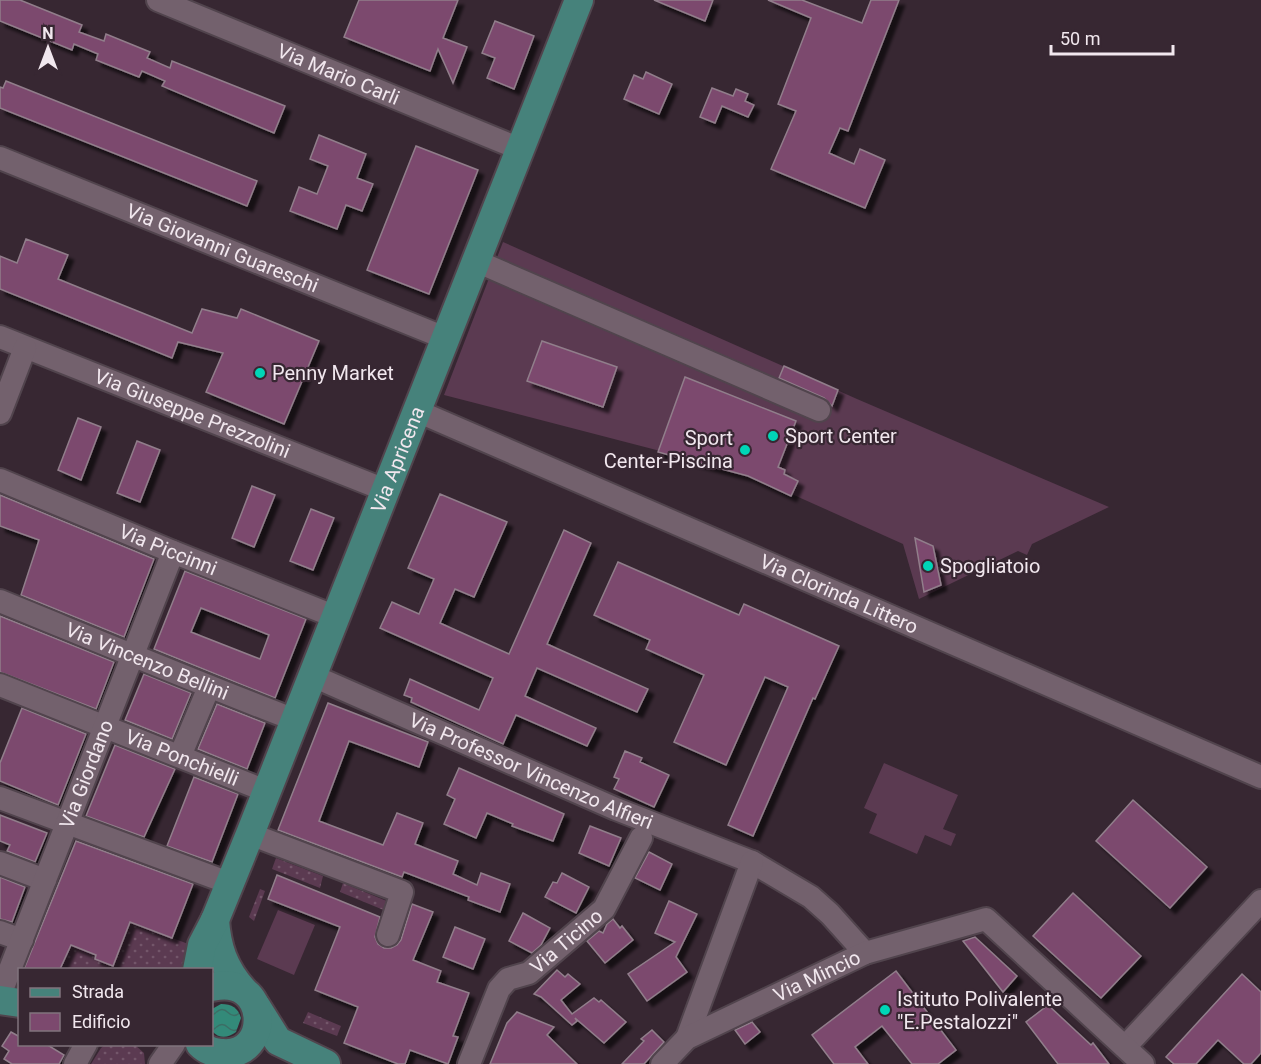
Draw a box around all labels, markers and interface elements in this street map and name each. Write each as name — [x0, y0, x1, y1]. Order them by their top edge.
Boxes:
north arrow — [18, 18, 78, 78]
scale bar — [1051, 18, 1172, 56]
text: N — [42, 24, 54, 43]
text: 50 m — [1060, 28, 1100, 49]
street label: Via Mario Carli — [274, 38, 403, 110]
street label: Via Giovanni Guareschi — [123, 198, 322, 298]
place label: Penny Market — [272, 361, 394, 385]
street label: Via Giuseppe Prezzolini — [91, 364, 294, 463]
marker: Penny Market — [253, 366, 267, 380]
street label: Via Apricena — [366, 403, 429, 516]
place label: Sport Center — [785, 424, 897, 448]
place label: Sport Center-Piscina — [604, 426, 733, 473]
marker: Sport Center — [766, 429, 780, 443]
marker: Sport Center-Piscina — [738, 443, 752, 457]
street label: Via Piccinni — [116, 519, 221, 580]
street label: Via Clorinda Littero — [756, 549, 922, 639]
place label: Spogliatoio — [940, 554, 1040, 578]
marker: Spogliatoio — [921, 559, 935, 573]
street label: Via Vincenzo Bellini — [62, 617, 232, 705]
street label: Via Professor Vincenzo Alfieri — [405, 708, 657, 834]
street label: Via Giordano — [54, 717, 118, 832]
street label: Via Ponchielli — [122, 724, 242, 791]
street label: Via Ticino — [525, 904, 607, 979]
street label: Via Mincio — [769, 945, 864, 1007]
legend — [18, 968, 213, 1046]
text: Strada — [72, 981, 124, 1002]
place label: Istituto Polivalente "E.Pestalozzi" — [897, 987, 1062, 1034]
marker: Istituto Polivalente "E.Pestalozzi" — [878, 1003, 892, 1017]
text: Edificio — [72, 1011, 131, 1032]

